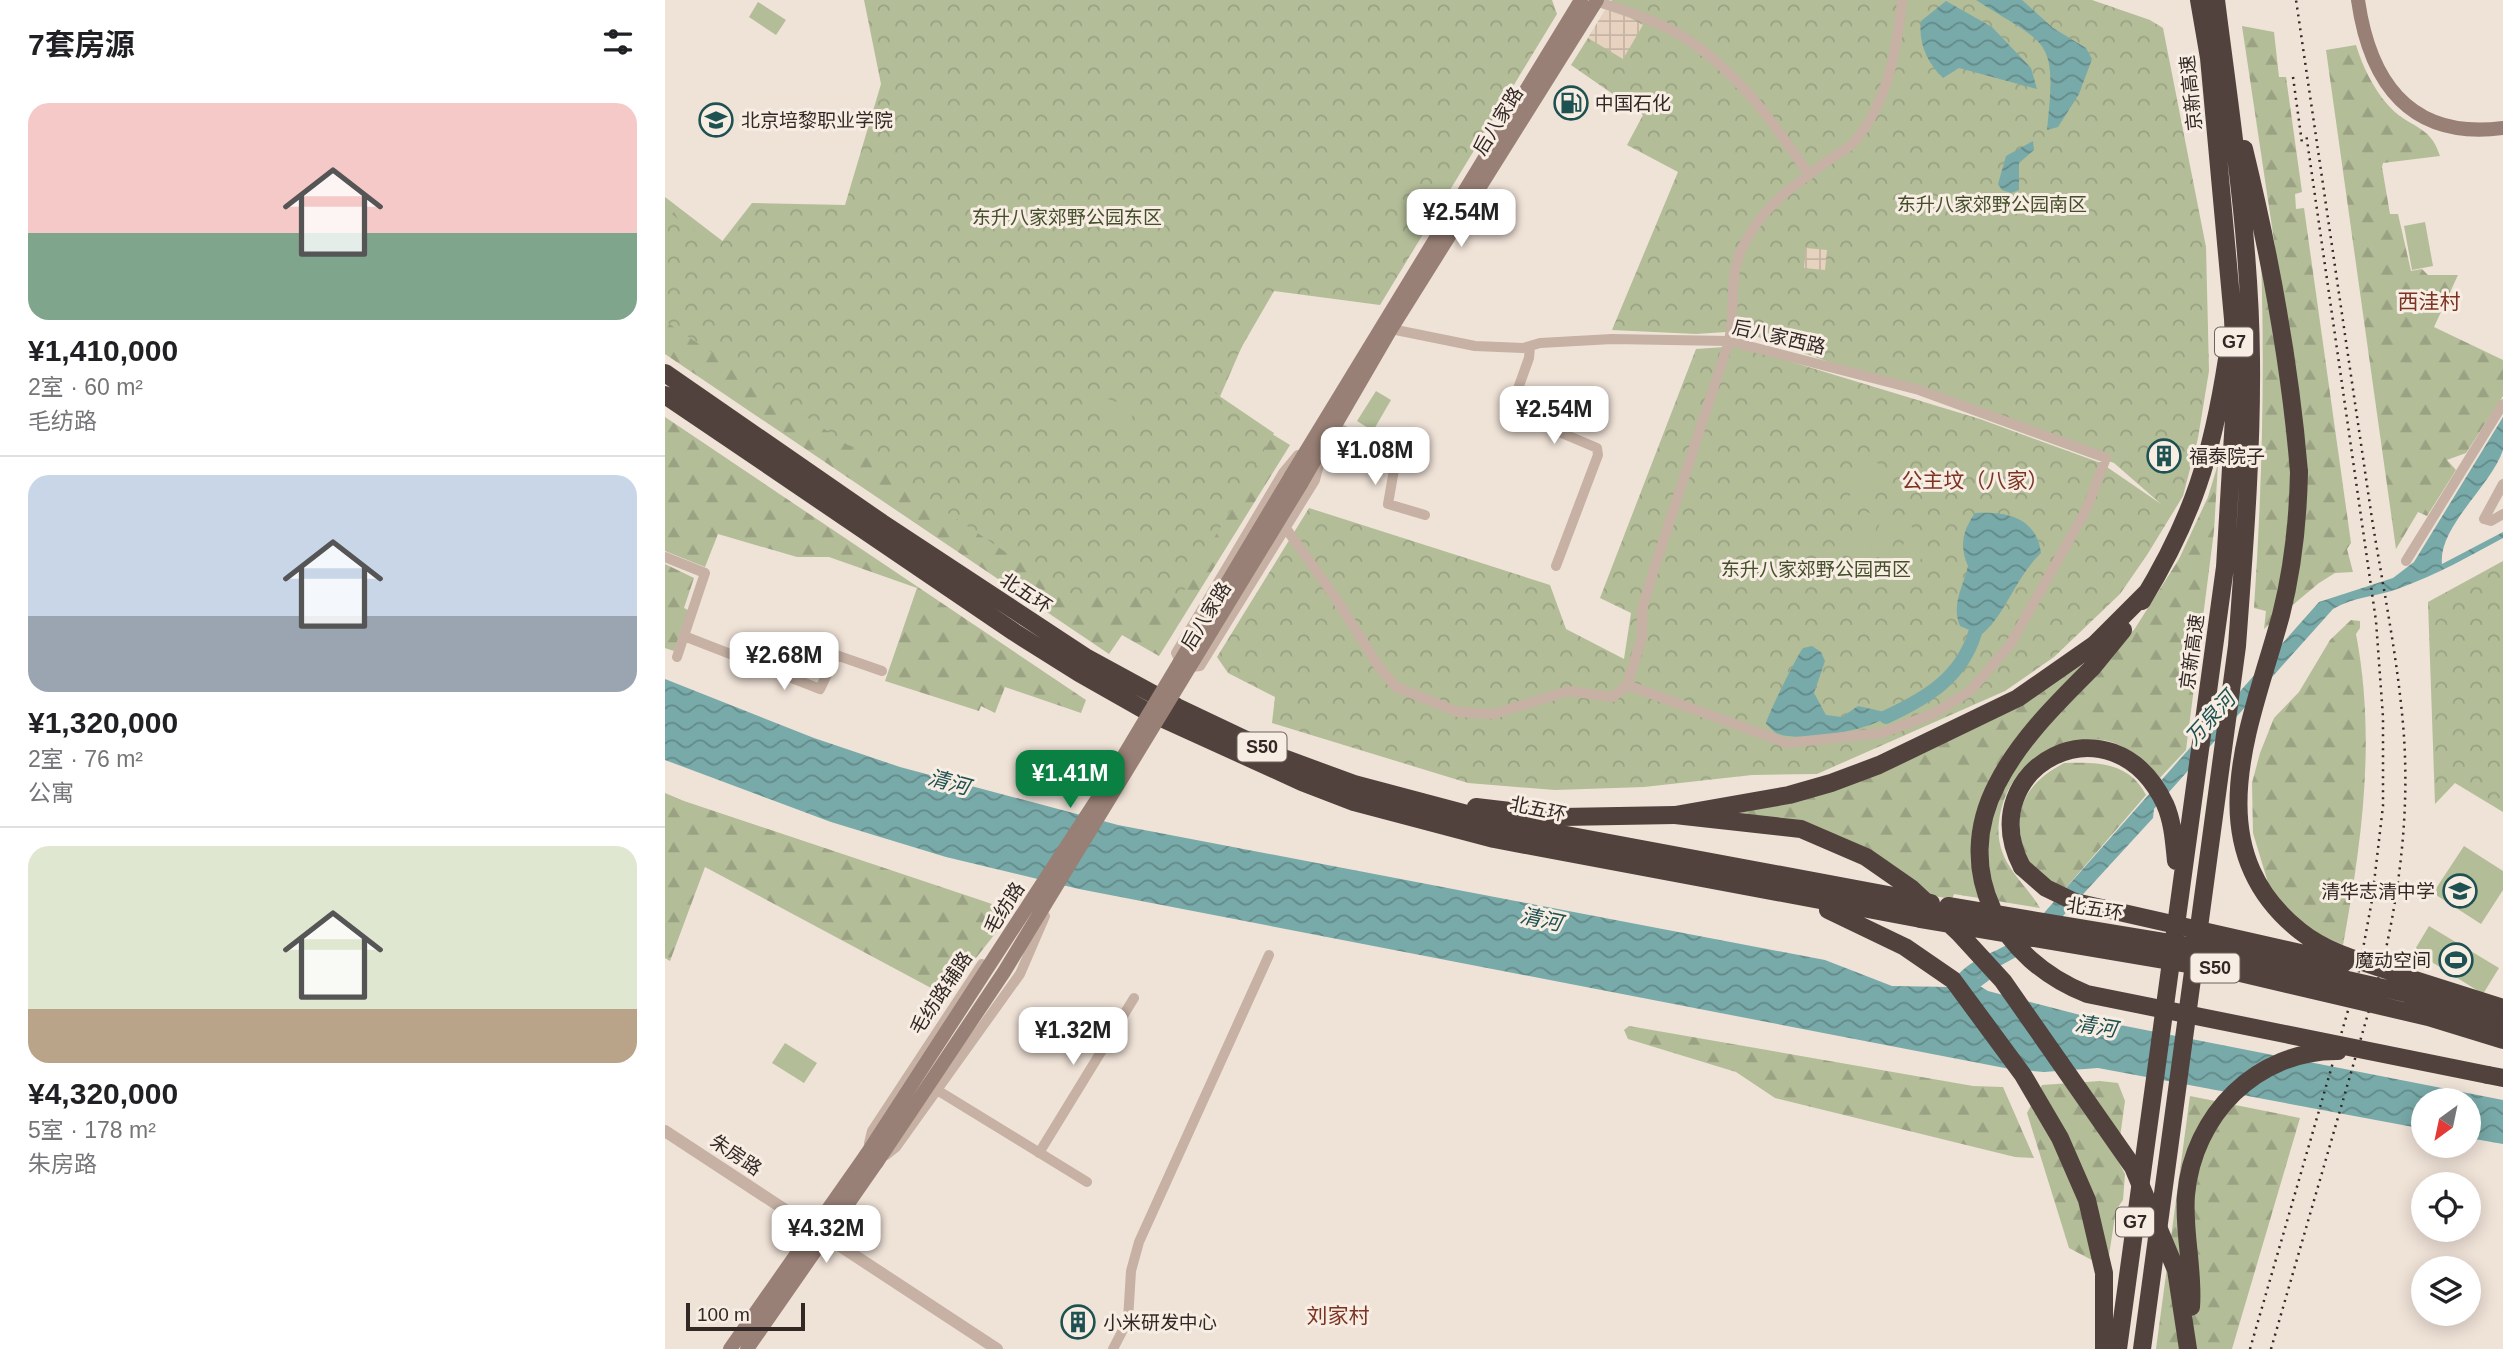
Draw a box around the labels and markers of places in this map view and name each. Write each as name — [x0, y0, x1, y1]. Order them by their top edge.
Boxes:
fuel station icon: 中国石化 — [1552, 84, 1590, 122]
place label: 中国石化 — [1595, 93, 1671, 114]
school or university icon: 北京培黎职业学院 — [697, 101, 735, 139]
place label: 北京培黎职业学院 — [741, 110, 893, 131]
pin: ¥2.54M — [1404, 190, 1518, 249]
pin: ¥2.54M — [1497, 386, 1611, 446]
pin: ¥1.08M — [1318, 428, 1432, 487]
building icon: 福泰院子 — [2145, 437, 2183, 475]
place label: 福泰院子 — [2189, 446, 2265, 467]
pin: ¥2.68M — [727, 632, 841, 692]
pin: ¥1.41M — [1013, 750, 1127, 810]
school or university icon: 清华志清中学 — [2441, 872, 2479, 910]
place label: 清华志清中学 — [2321, 881, 2435, 902]
sports icon: 魔动空间 — [2437, 941, 2475, 979]
place label: 魔动空间 — [2355, 950, 2431, 971]
pin: ¥1.32M — [1016, 1007, 1130, 1067]
pin: ¥4.32M — [769, 1206, 883, 1265]
building icon: 小米研发中心 — [1059, 1303, 1097, 1341]
place label: 小米研发中心 — [1103, 1312, 1217, 1333]

